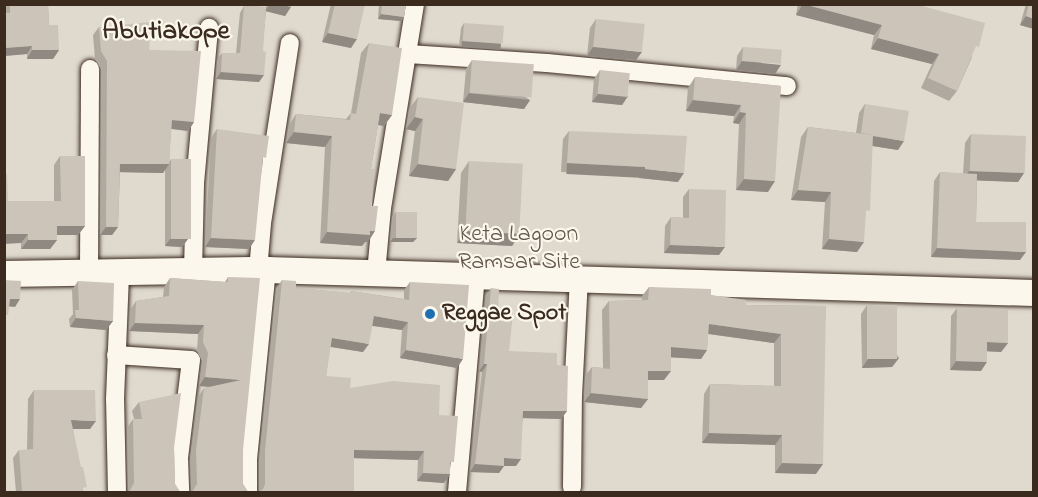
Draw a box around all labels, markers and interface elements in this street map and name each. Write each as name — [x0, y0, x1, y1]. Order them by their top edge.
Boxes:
district label: Abutiakope — [102, 16, 230, 48]
park label: Keta Lagoon Ramsar Site — [458, 221, 580, 277]
place label: Reggae Spot — [442, 300, 566, 328]
marker: Reggae Spot — [423, 307, 437, 321]

